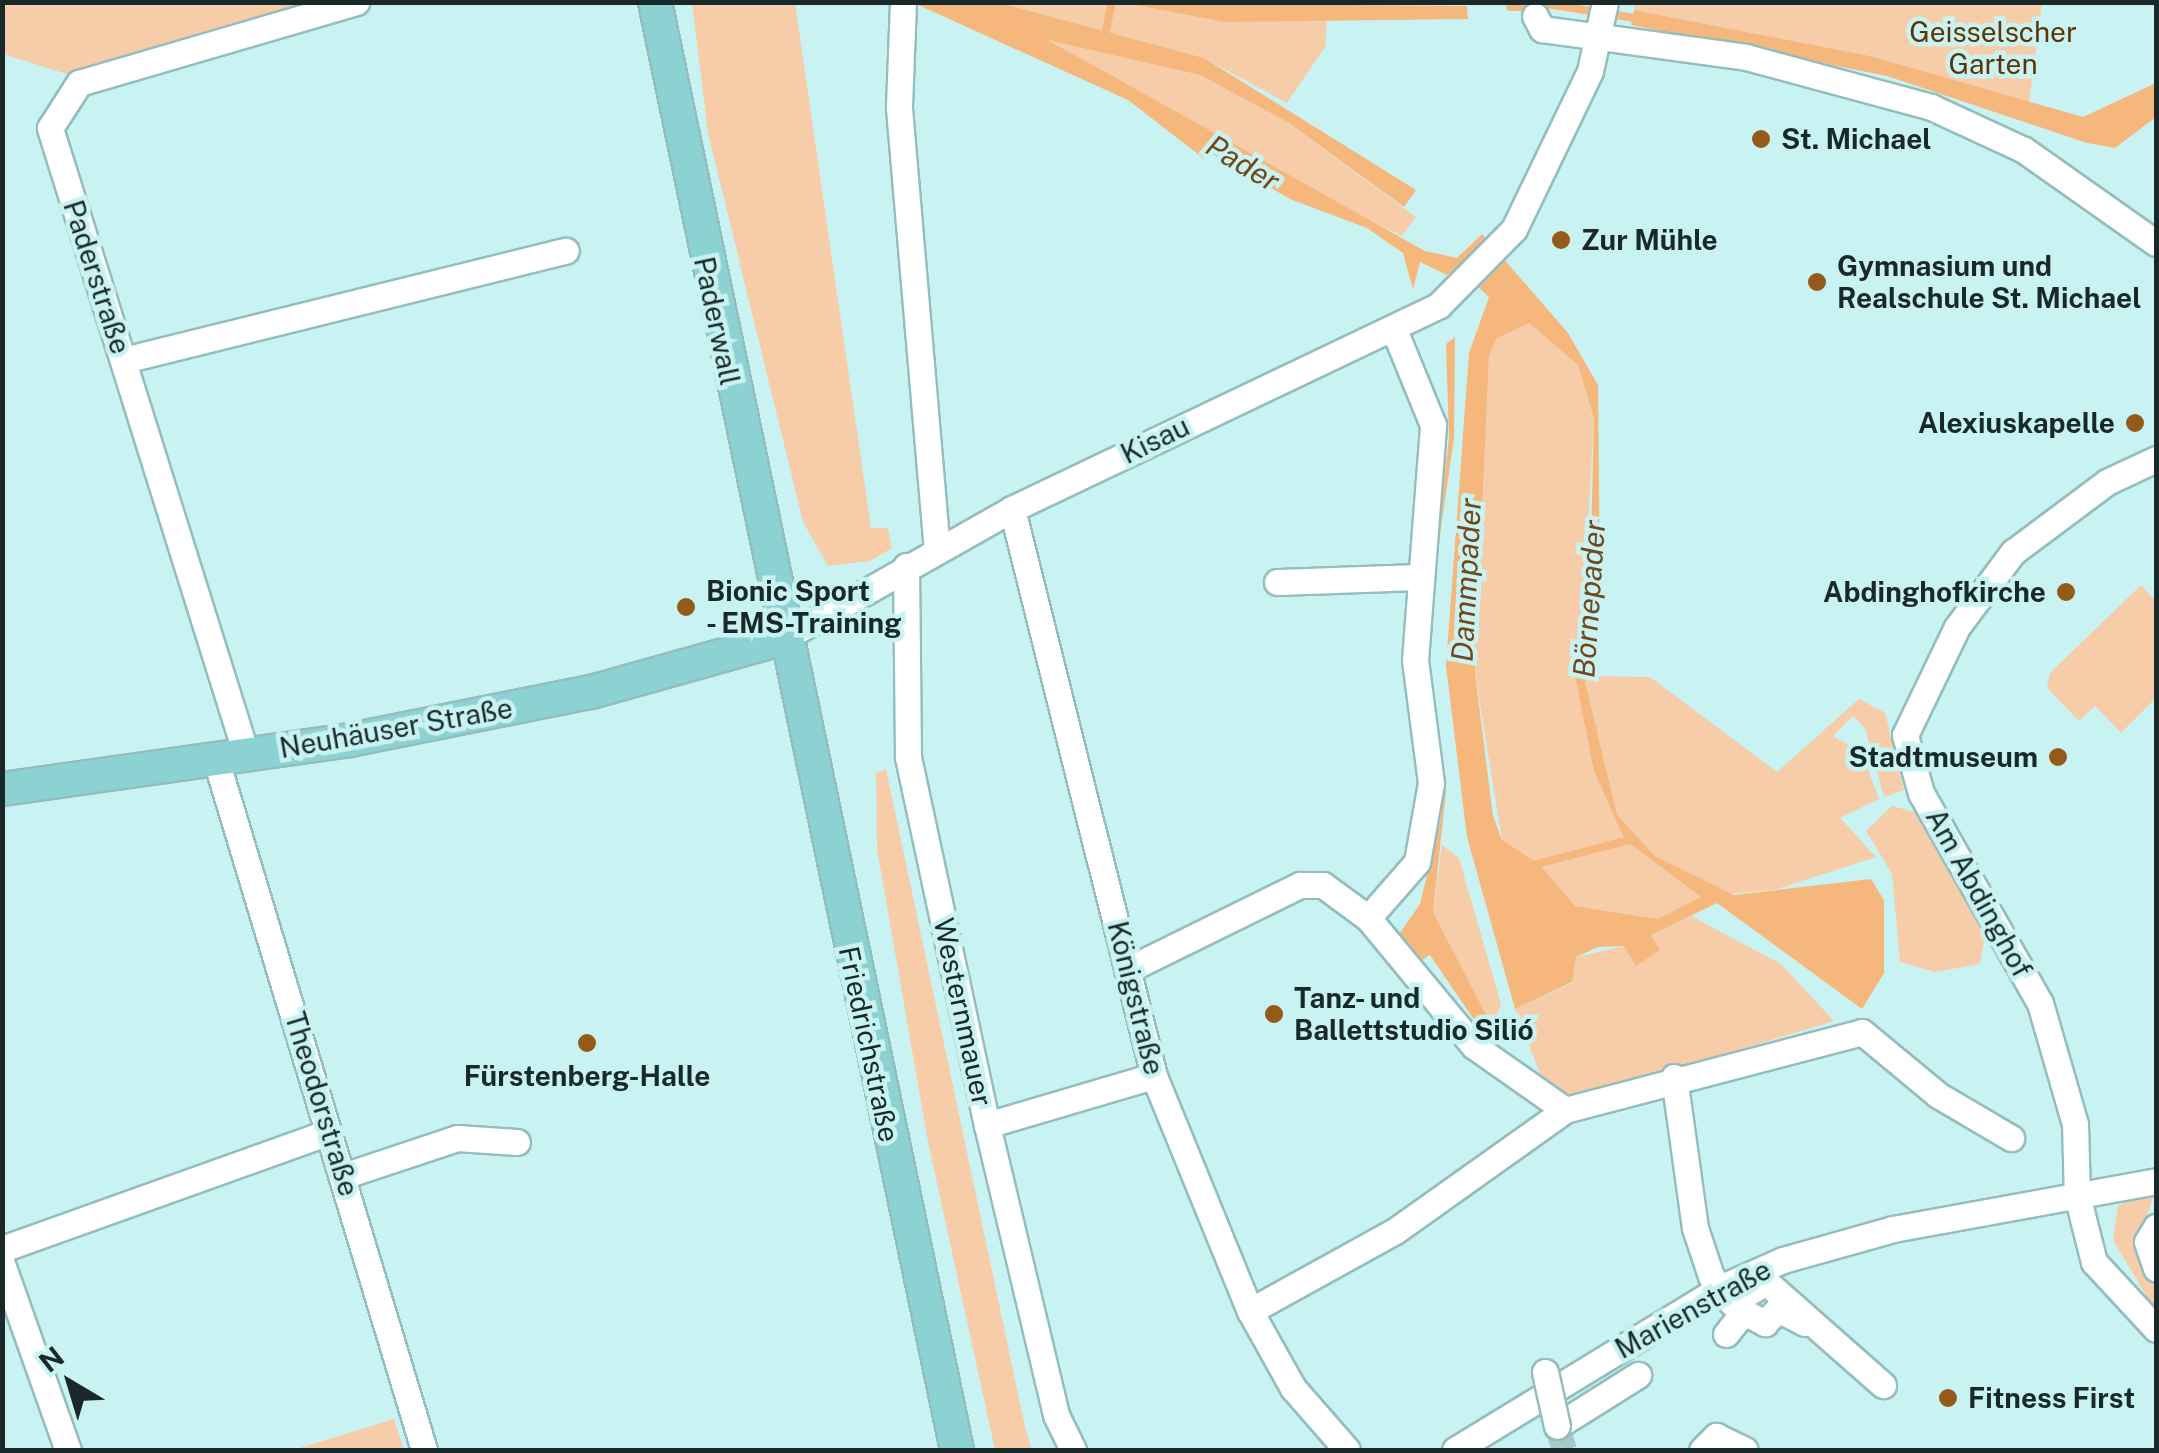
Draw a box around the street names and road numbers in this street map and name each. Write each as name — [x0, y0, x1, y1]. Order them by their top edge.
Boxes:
street label: Paderstraße — [56, 196, 138, 358]
street label: Paderwall — [687, 254, 747, 388]
street label: Kisau — [1115, 409, 1195, 471]
street label: Neuhäuser Straße — [277, 691, 515, 765]
street label: Am Abdinghof — [1919, 803, 2039, 983]
street label: Westernmauer — [927, 915, 999, 1109]
street label: Königstraße — [1101, 918, 1171, 1078]
street label: Friedrichstraße — [832, 943, 906, 1145]
street label: Theodorstraße — [278, 1008, 366, 1200]
street label: Marienstraße — [1609, 1252, 1777, 1366]

